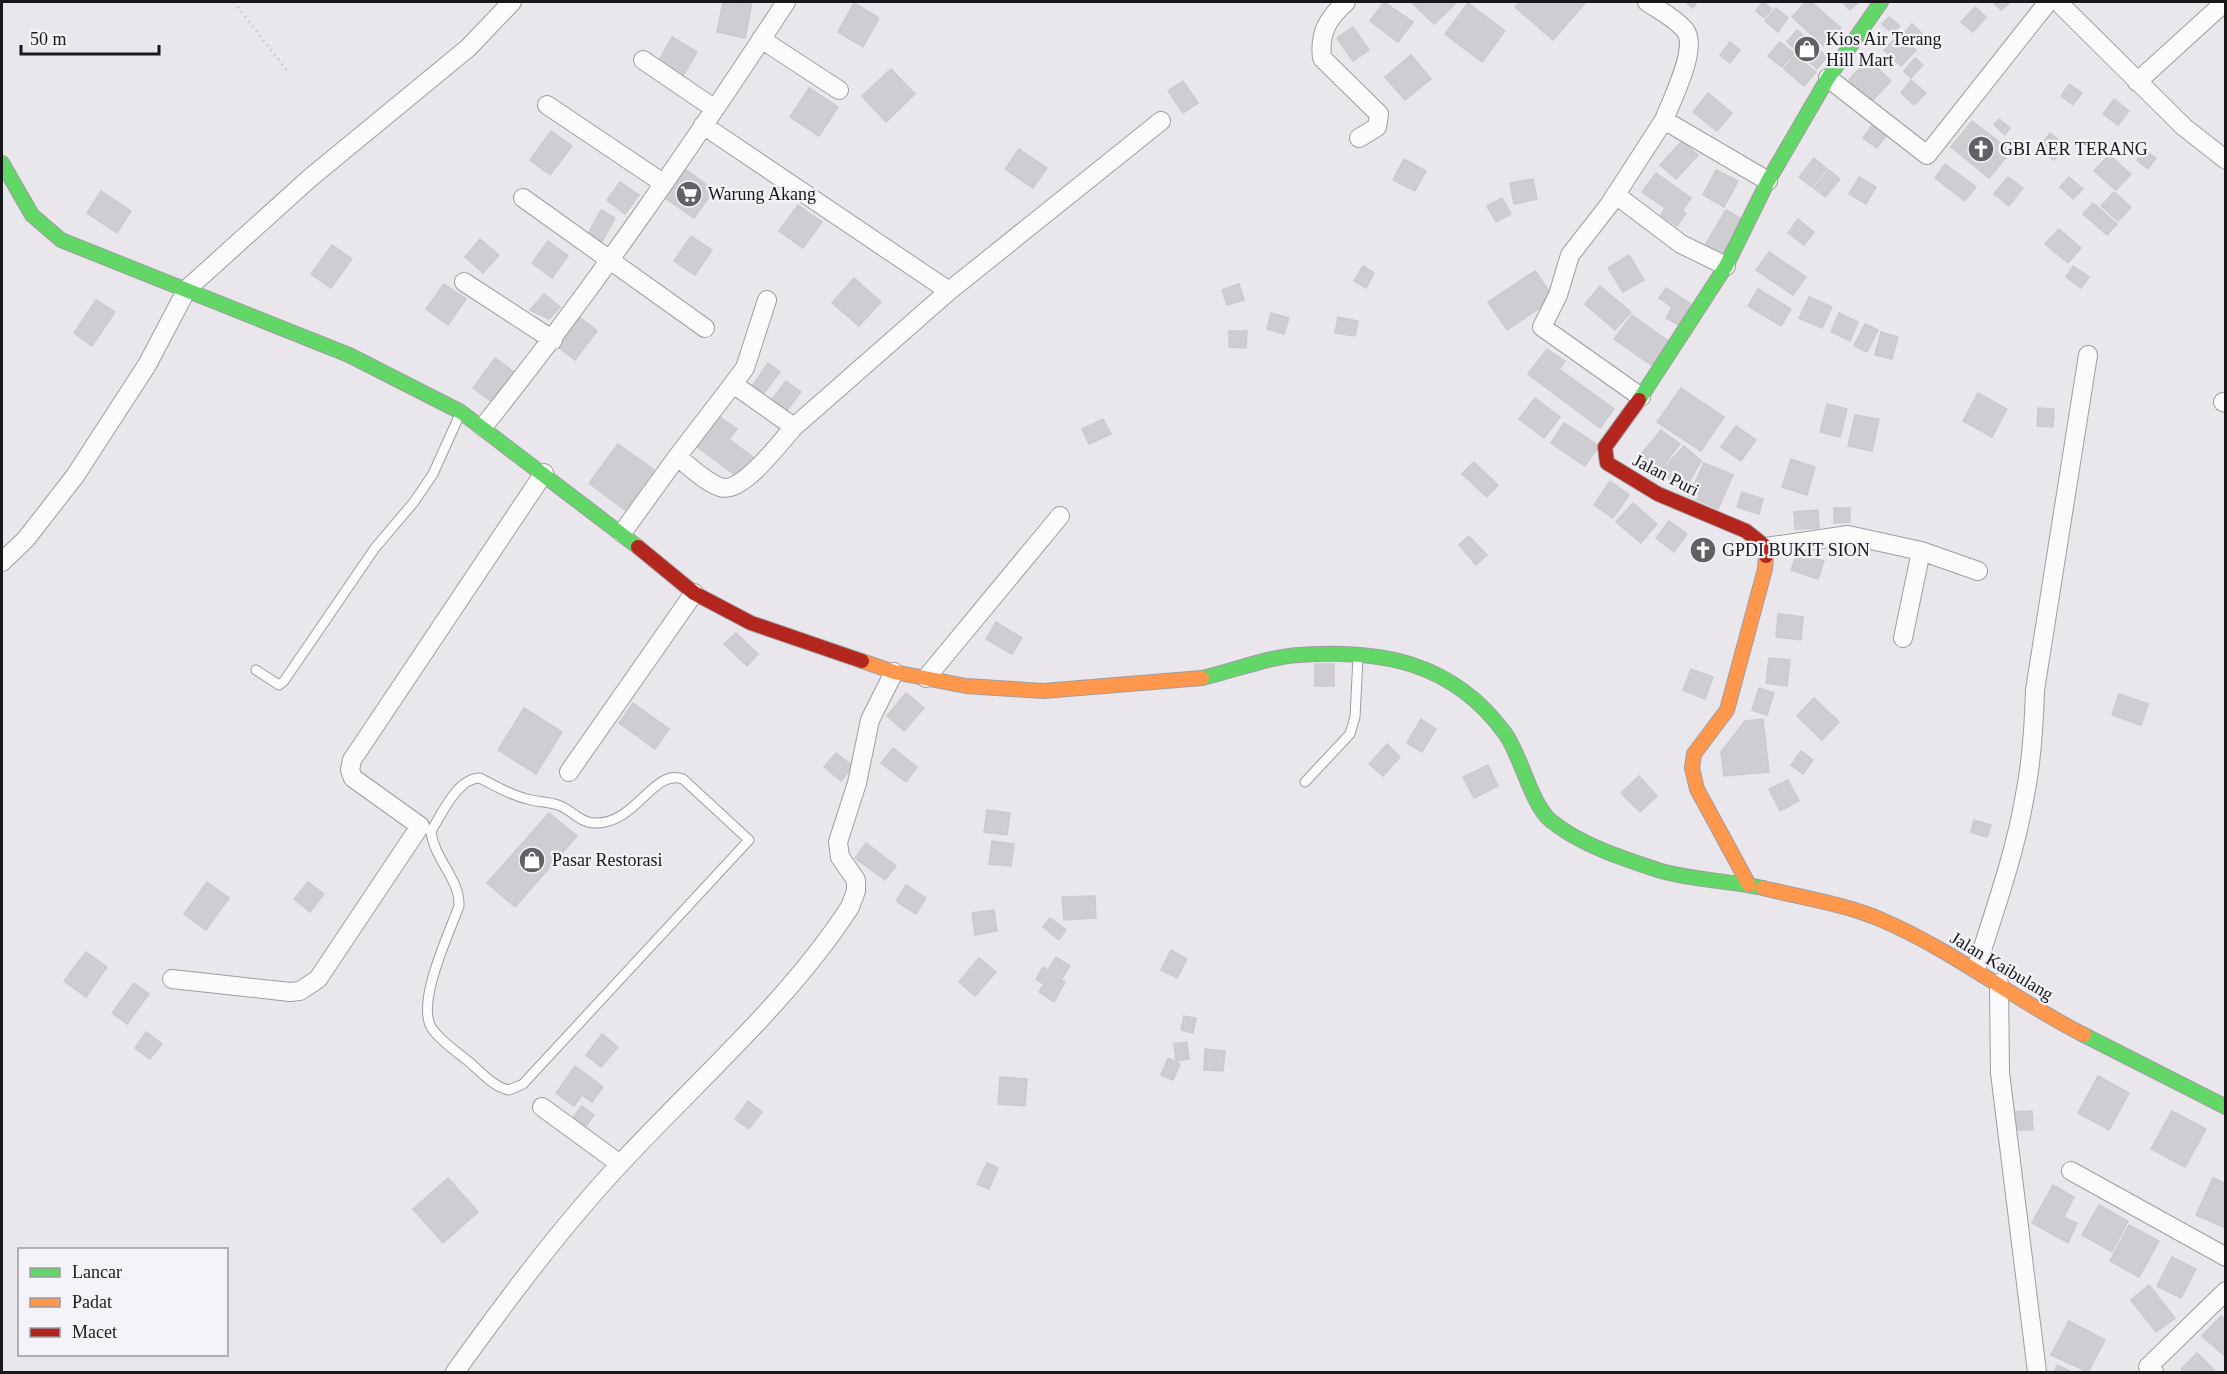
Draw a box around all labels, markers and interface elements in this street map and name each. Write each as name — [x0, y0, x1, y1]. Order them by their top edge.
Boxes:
scale bar — [21, 18, 159, 56]
text: 50 m — [30, 29, 67, 49]
place label: Kios Air Terang Hill Mart — [1826, 29, 1941, 70]
shop icon: Kios Air Terang Hill Mart — [1792, 34, 1822, 64]
church icon: GBI AER TERANG — [1966, 134, 1996, 164]
place label: GBI AER TERANG — [2000, 139, 2148, 159]
supermarket icon: Warung Akang — [674, 179, 704, 209]
place label: Warung Akang — [708, 184, 816, 204]
street label: Jalan Puri — [1630, 450, 1702, 500]
church icon: GPDI BUKIT SION — [1688, 535, 1718, 565]
place label: GPDI BUKIT SION — [1722, 540, 1870, 560]
shop icon: Pasar Restorasi — [517, 845, 547, 875]
place label: Pasar Restorasi — [552, 850, 662, 870]
street label: Jalan Kaibulang — [1947, 927, 2057, 1005]
legend — [18, 1248, 228, 1356]
text: Lancar — [72, 1262, 122, 1282]
text: Padat — [72, 1292, 112, 1312]
text: Macet — [72, 1322, 117, 1342]

